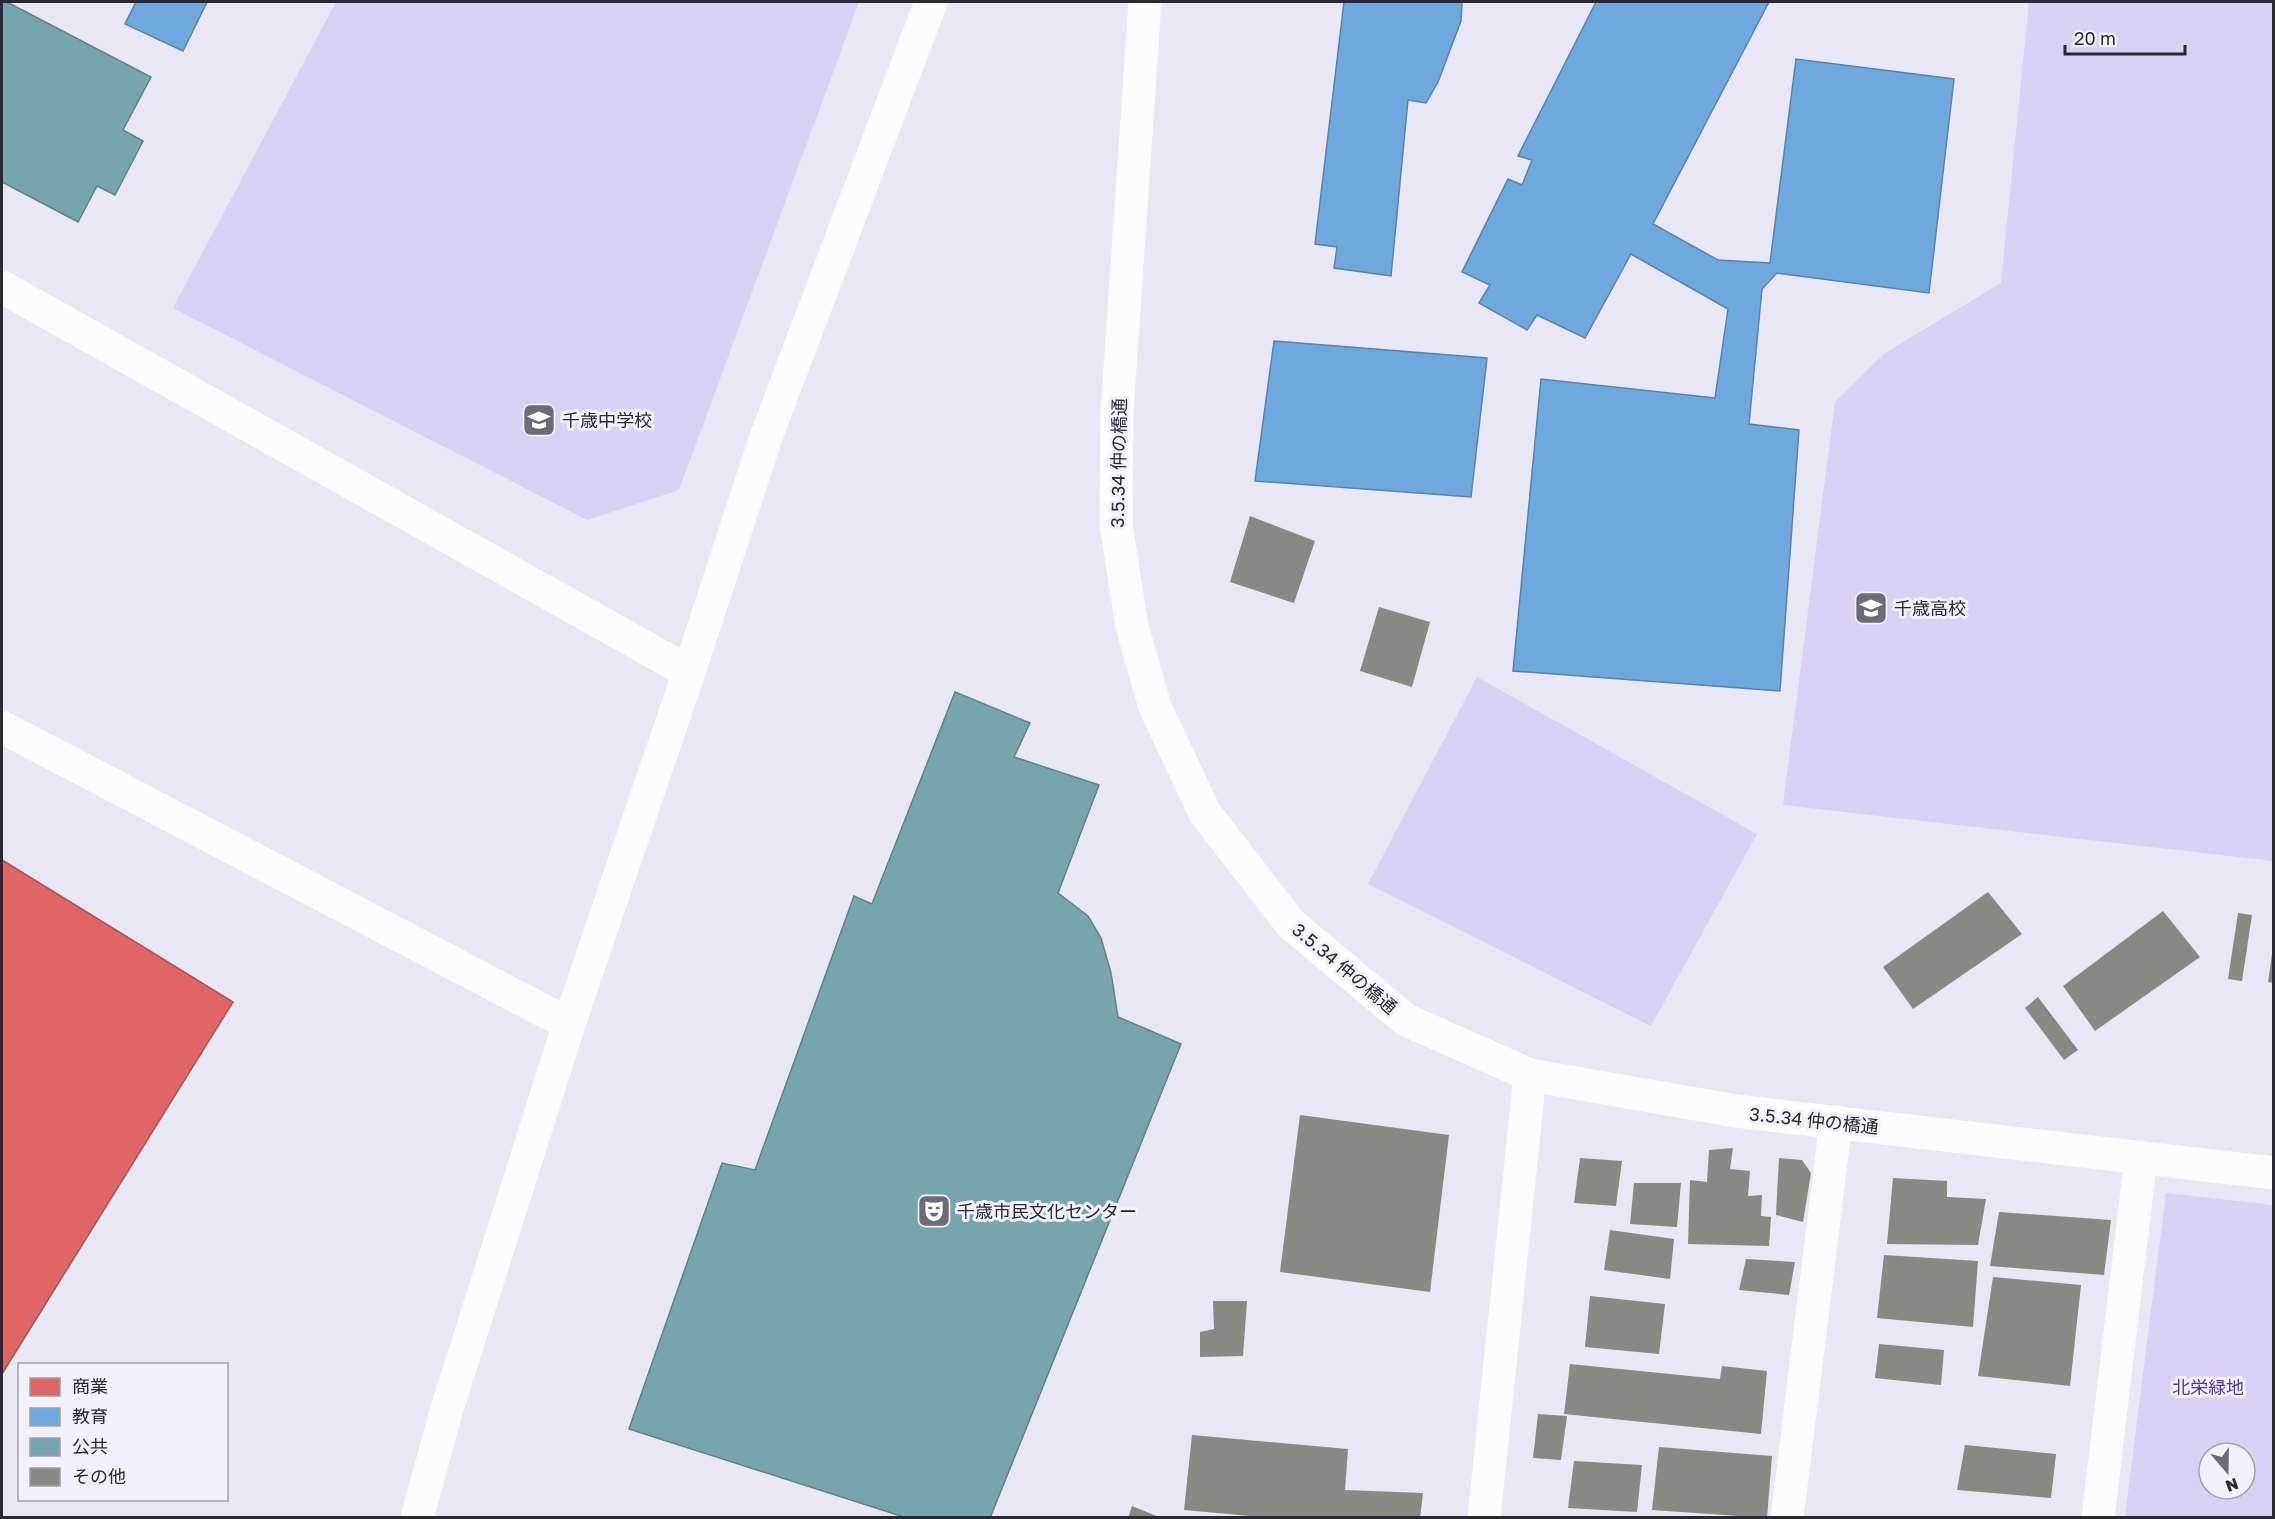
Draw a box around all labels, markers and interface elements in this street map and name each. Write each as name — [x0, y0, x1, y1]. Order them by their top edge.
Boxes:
scale bar — [2065, 18, 2185, 56]
text: 20 m — [2074, 27, 2116, 49]
street label: 3.5.34 仲の橋通 — [1106, 398, 1130, 528]
school or university icon: 千歳中学校 — [521, 402, 557, 438]
place label: 千歳中学校 — [562, 409, 652, 431]
school or university icon: 千歳高校 — [1853, 590, 1889, 626]
place label: 千歳高校 — [1894, 597, 1966, 619]
street label: 3.5.34 仲の橋通 — [1288, 918, 1402, 1018]
street label: 3.5.34 仲の橋通 — [1748, 1102, 1880, 1138]
theatre icon: 千歳市民文化センター — [916, 1193, 952, 1229]
place label: 千歳市民文化センター — [957, 1200, 1137, 1222]
legend — [18, 1363, 228, 1501]
text: 商業 — [72, 1375, 108, 1397]
park label: 北栄緑地 — [2172, 1376, 2244, 1398]
text: 教育 — [72, 1405, 108, 1427]
text: 公共 — [72, 1435, 108, 1457]
north arrow — [2197, 1441, 2257, 1501]
text: その他 — [72, 1465, 126, 1487]
text: N — [2223, 1474, 2241, 1497]

